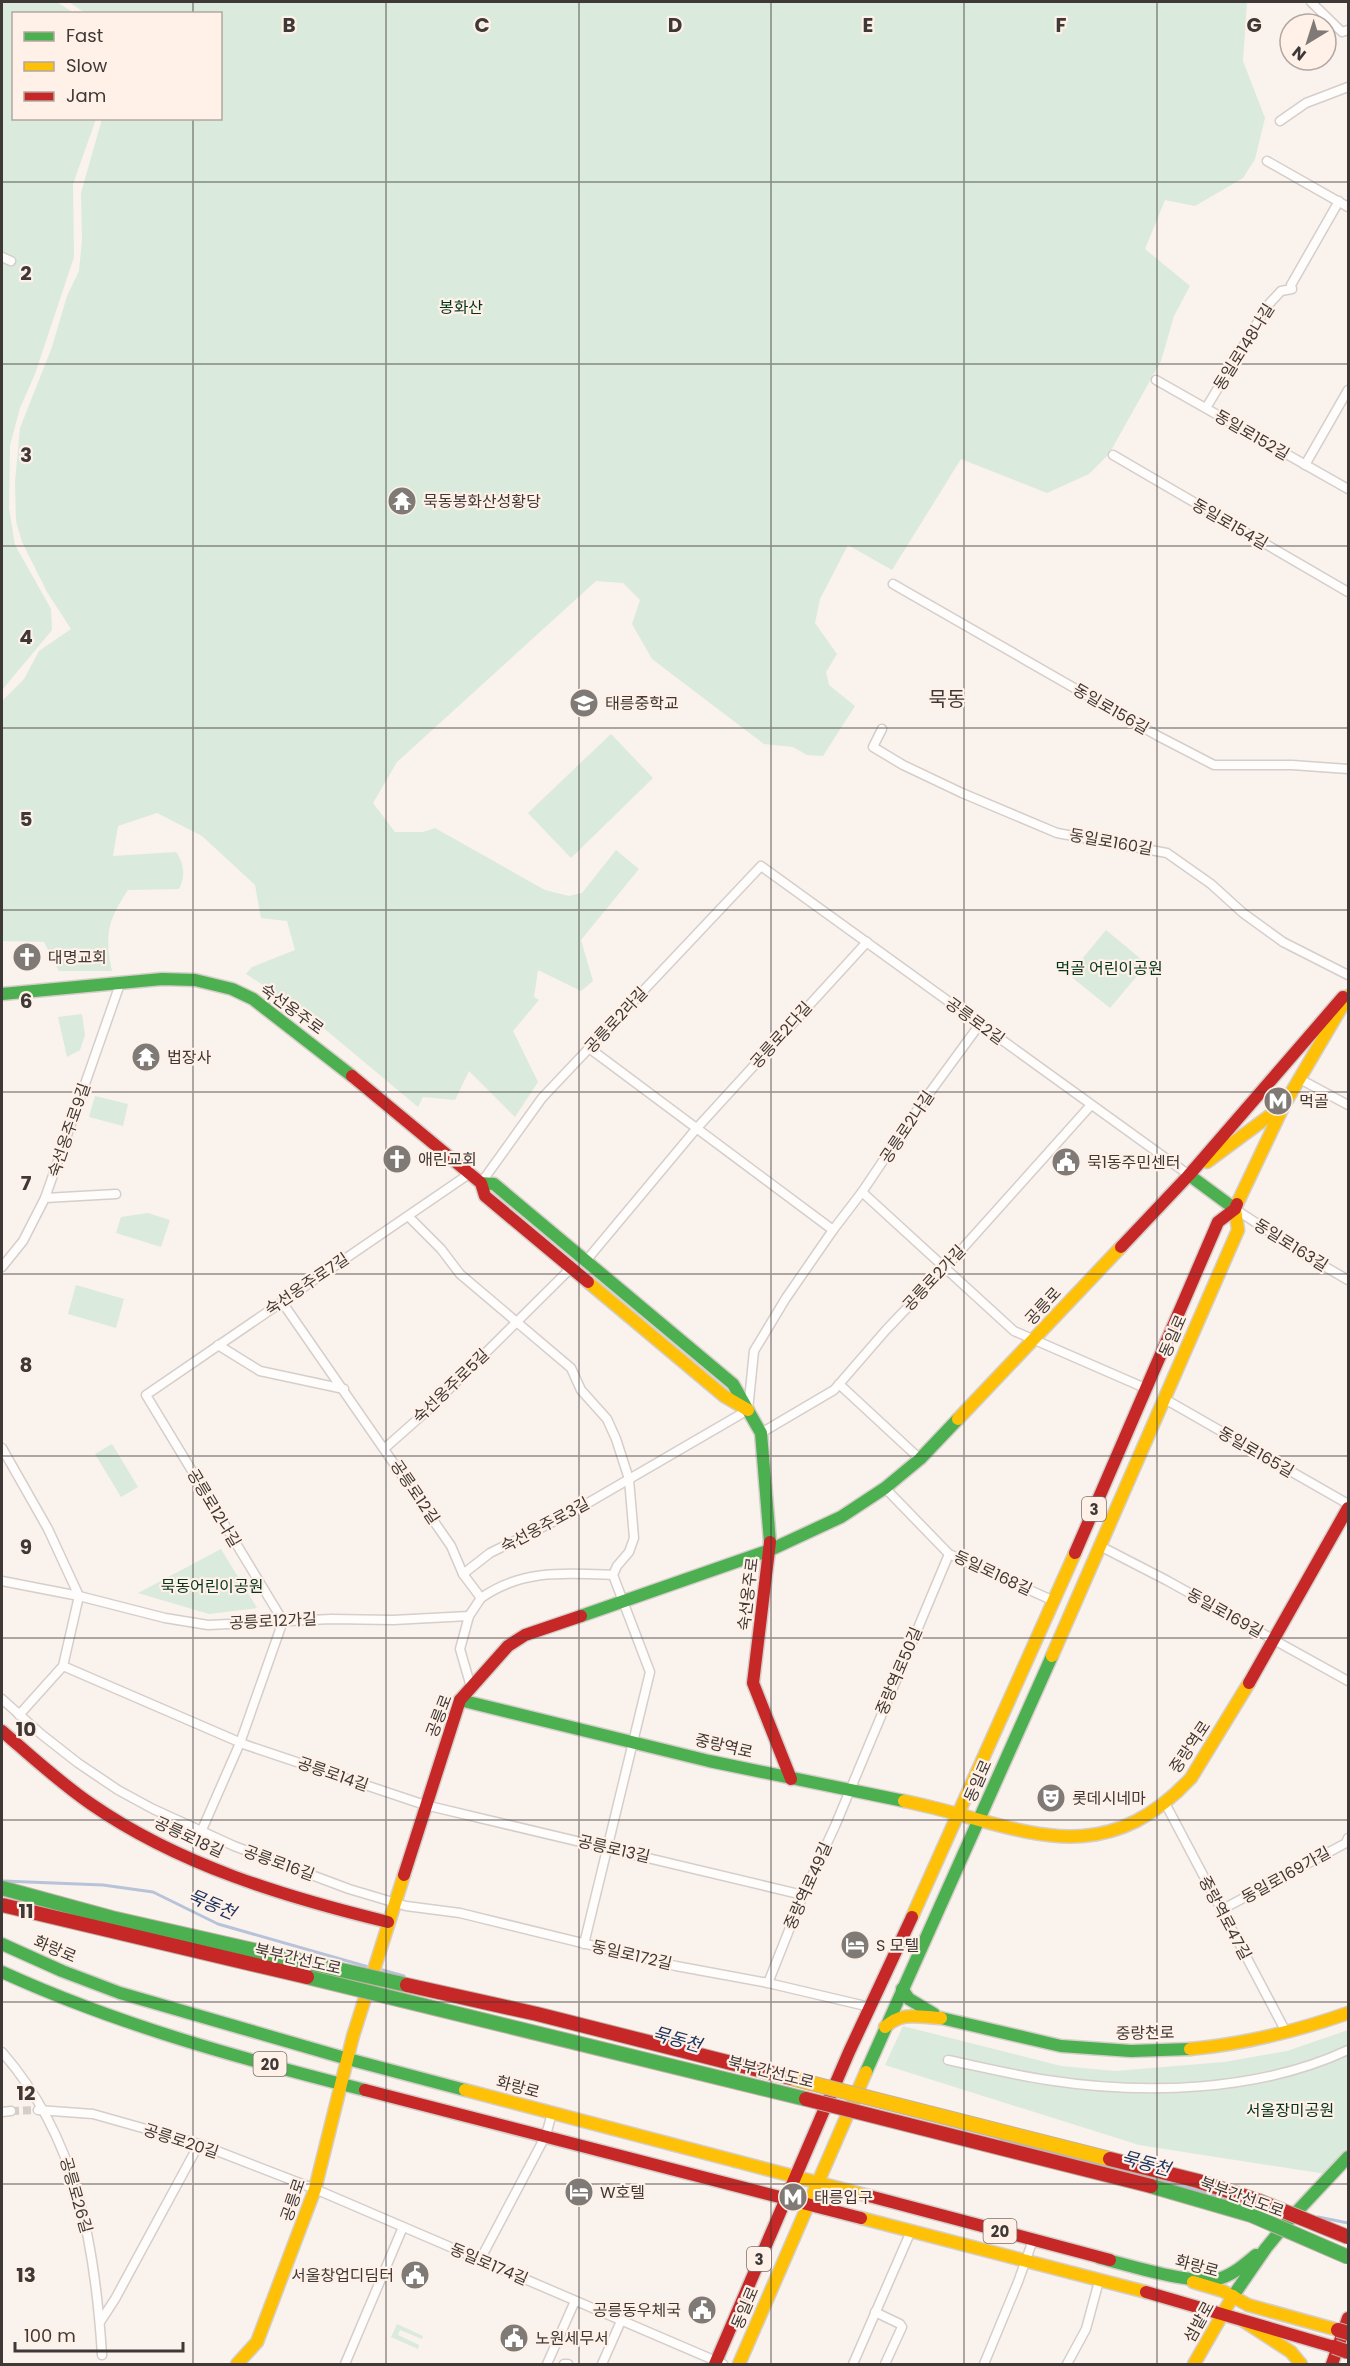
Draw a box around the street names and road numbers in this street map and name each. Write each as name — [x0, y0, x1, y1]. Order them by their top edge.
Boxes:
street label: 동일로148나길 — [1208, 299, 1280, 395]
street label: 동일로152길 — [1210, 404, 1294, 466]
street label: 동일로154길 — [1188, 493, 1272, 555]
street label: 동일로156길 — [1069, 678, 1153, 740]
street label: 동일로160길 — [1068, 823, 1154, 861]
street label: 숙선옹주로 — [255, 978, 329, 1040]
street label: 공릉로2라길 — [579, 982, 653, 1058]
street label: 공릉로2길 — [941, 992, 1009, 1050]
street label: 공릉로2다길 — [745, 997, 817, 1073]
street label: 숙선옹주로9길 — [42, 1080, 96, 1180]
street label: 공릉로2나길 — [874, 1086, 940, 1168]
street label: 동일로163길 — [1249, 1213, 1333, 1277]
street label: 공릉로2가길 — [897, 1240, 971, 1316]
street label: 숙선옹주로7길 — [260, 1247, 354, 1321]
street label: 공릉로 — [1020, 1282, 1067, 1330]
street label: 동일로 — [1154, 1311, 1193, 1361]
street label: 숙선옹주로5길 — [408, 1344, 494, 1428]
street label: 동일로165길 — [1214, 1421, 1298, 1483]
street label: 공릉로12길 — [385, 1455, 445, 1529]
street label: 공릉로12나길 — [182, 1464, 246, 1552]
street label: 숙선옹주로3길 — [496, 1492, 594, 1558]
road number: 3 — [1082, 1497, 1106, 1521]
street label: 동일로168길 — [950, 1545, 1036, 1601]
street label: 숙선옹주로 — [732, 1556, 764, 1632]
street label: 동일로169길 — [1183, 1583, 1267, 1643]
street label: 공릉로12가길 — [228, 1607, 318, 1635]
street label: 중랑역로50길 — [870, 1623, 928, 1719]
street label: 공릉로 — [420, 1691, 458, 1741]
street label: 중랑역로 — [1164, 1716, 1216, 1778]
street label: 중랑역로 — [693, 1728, 756, 1764]
street label: 공릉로14길 — [294, 1751, 372, 1797]
street label: 동일로 — [959, 1756, 998, 1806]
street label: 공릉로18길 — [151, 1811, 227, 1863]
street label: 공릉로13길 — [576, 1830, 652, 1868]
street label: 중랑역로49길 — [778, 1839, 838, 1933]
street label: 공릉로16길 — [240, 1840, 318, 1886]
street label: 동일로169가길 — [1237, 1841, 1335, 1909]
street label: 중랑역로47길 — [1193, 1872, 1257, 1964]
street label: 화랑로 — [30, 1930, 80, 1968]
street label: 동일로172길 — [589, 1935, 675, 1975]
street label: 북부간선도로 — [252, 1938, 344, 1980]
street label: 중랑천로 — [1115, 2021, 1175, 2045]
street label: 북부간선도로 — [725, 2050, 817, 2094]
road number: 20 — [254, 2052, 286, 2076]
street label: 화랑로 — [494, 2070, 543, 2104]
street label: 공릉로20길 — [140, 2118, 222, 2164]
street label: 공릉로26길 — [54, 2154, 98, 2236]
street label: 북부간선도로 — [1197, 2171, 1288, 2223]
street label: 공릉로 — [275, 2175, 311, 2225]
road number: 20 — [984, 2219, 1016, 2243]
street label: 동일로174길 — [446, 2237, 532, 2291]
road number: 3 — [747, 2247, 771, 2271]
street label: 화랑로 — [1173, 2249, 1222, 2283]
street label: 동일로 — [726, 2283, 764, 2333]
street label: 섬밭로 — [1178, 2297, 1220, 2347]

